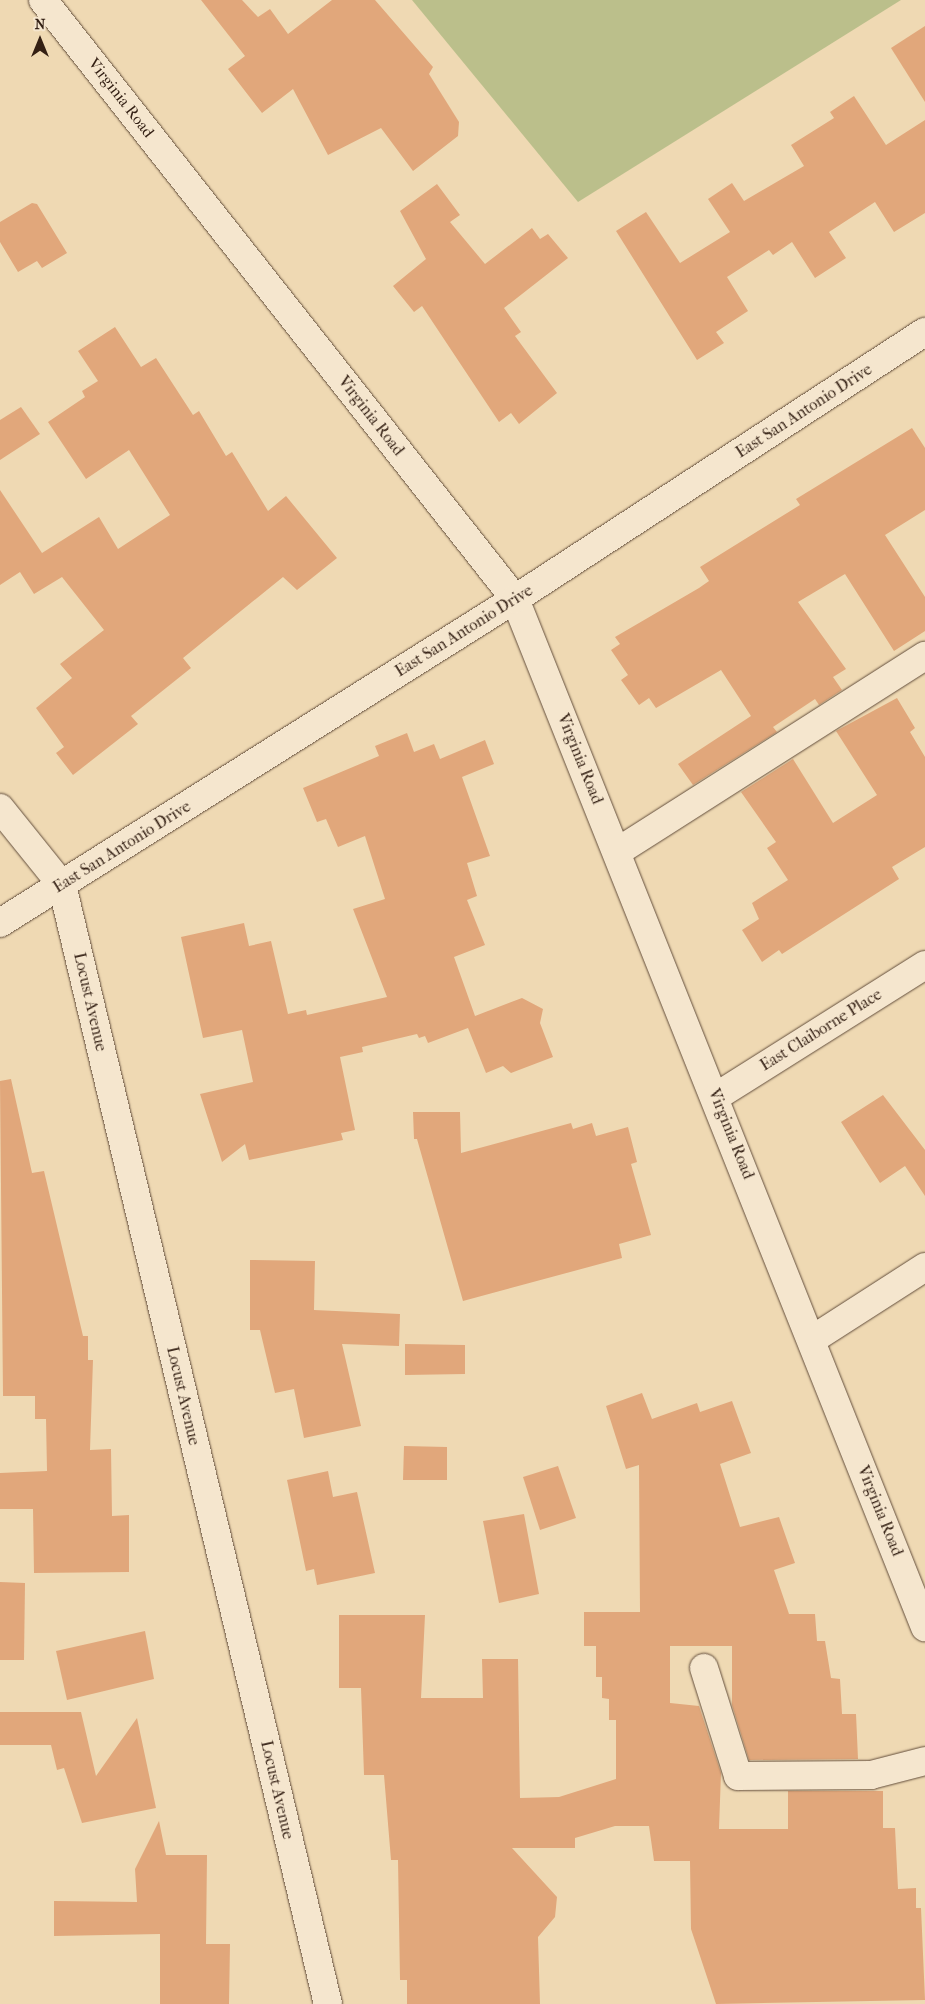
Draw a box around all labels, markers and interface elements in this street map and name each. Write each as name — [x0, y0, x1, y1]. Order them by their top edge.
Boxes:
north arrow — [15, 15, 65, 65]
text: N — [35, 16, 45, 33]
street label: Virginia Road — [84, 54, 158, 142]
street label: East San Antonio Drive — [732, 360, 876, 462]
street label: Virginia Road — [334, 372, 408, 460]
street label: East San Antonio Drive — [392, 581, 536, 681]
street label: Virginia Road — [553, 711, 607, 807]
street label: East San Antonio Drive — [50, 797, 194, 897]
street label: Locust Avenue — [69, 951, 111, 1053]
street label: East Claiborne Place — [757, 985, 885, 1075]
street label: Virginia Road — [704, 1086, 758, 1182]
street label: Locust Avenue — [162, 1345, 204, 1447]
street label: Virginia Road — [853, 1463, 907, 1559]
street label: Locust Avenue — [256, 1739, 298, 1841]

